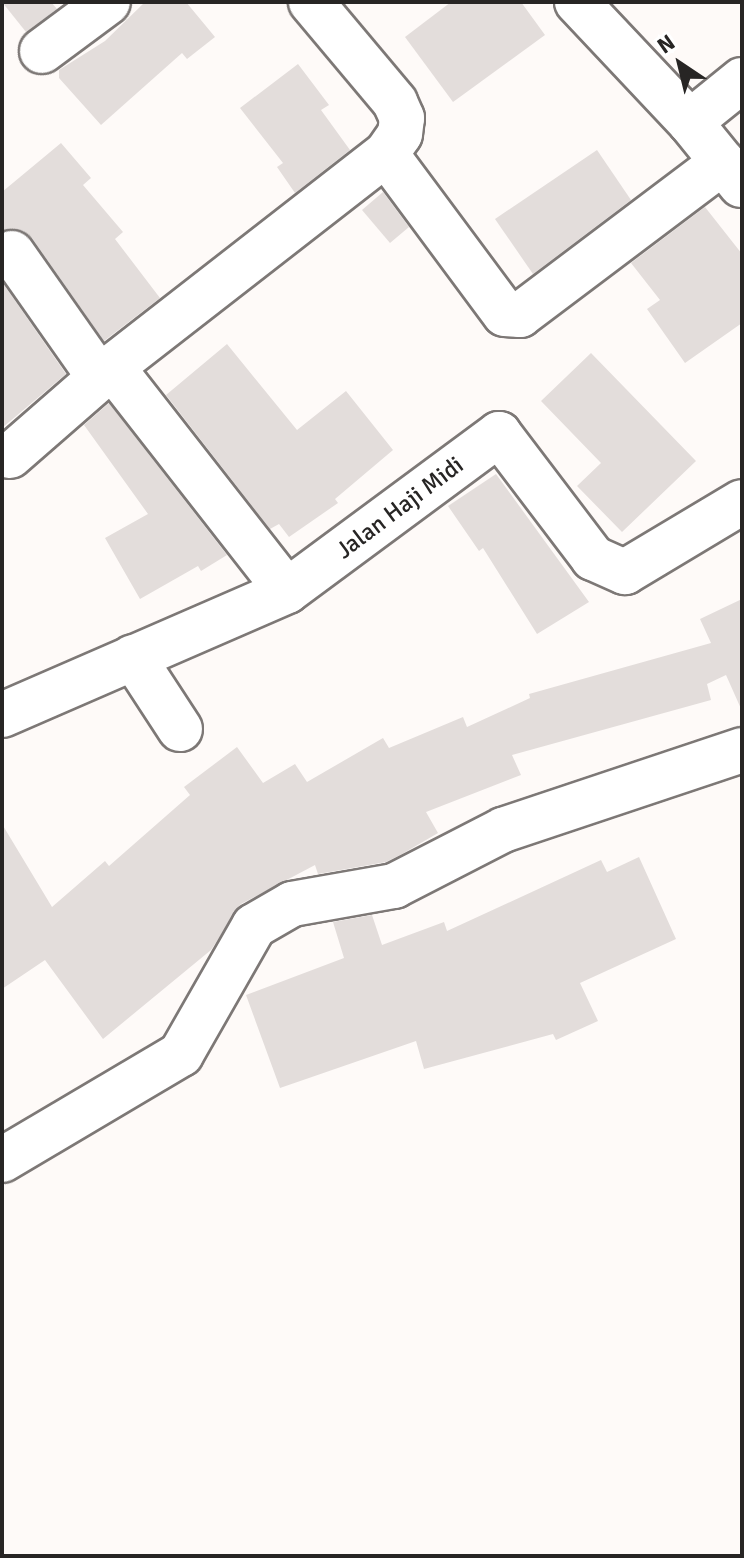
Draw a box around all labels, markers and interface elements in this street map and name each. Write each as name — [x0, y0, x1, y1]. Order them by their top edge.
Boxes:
north arrow — [640, 24, 720, 104]
text: N — [652, 28, 680, 59]
street label: Jalan Haji Midi — [331, 451, 469, 565]

